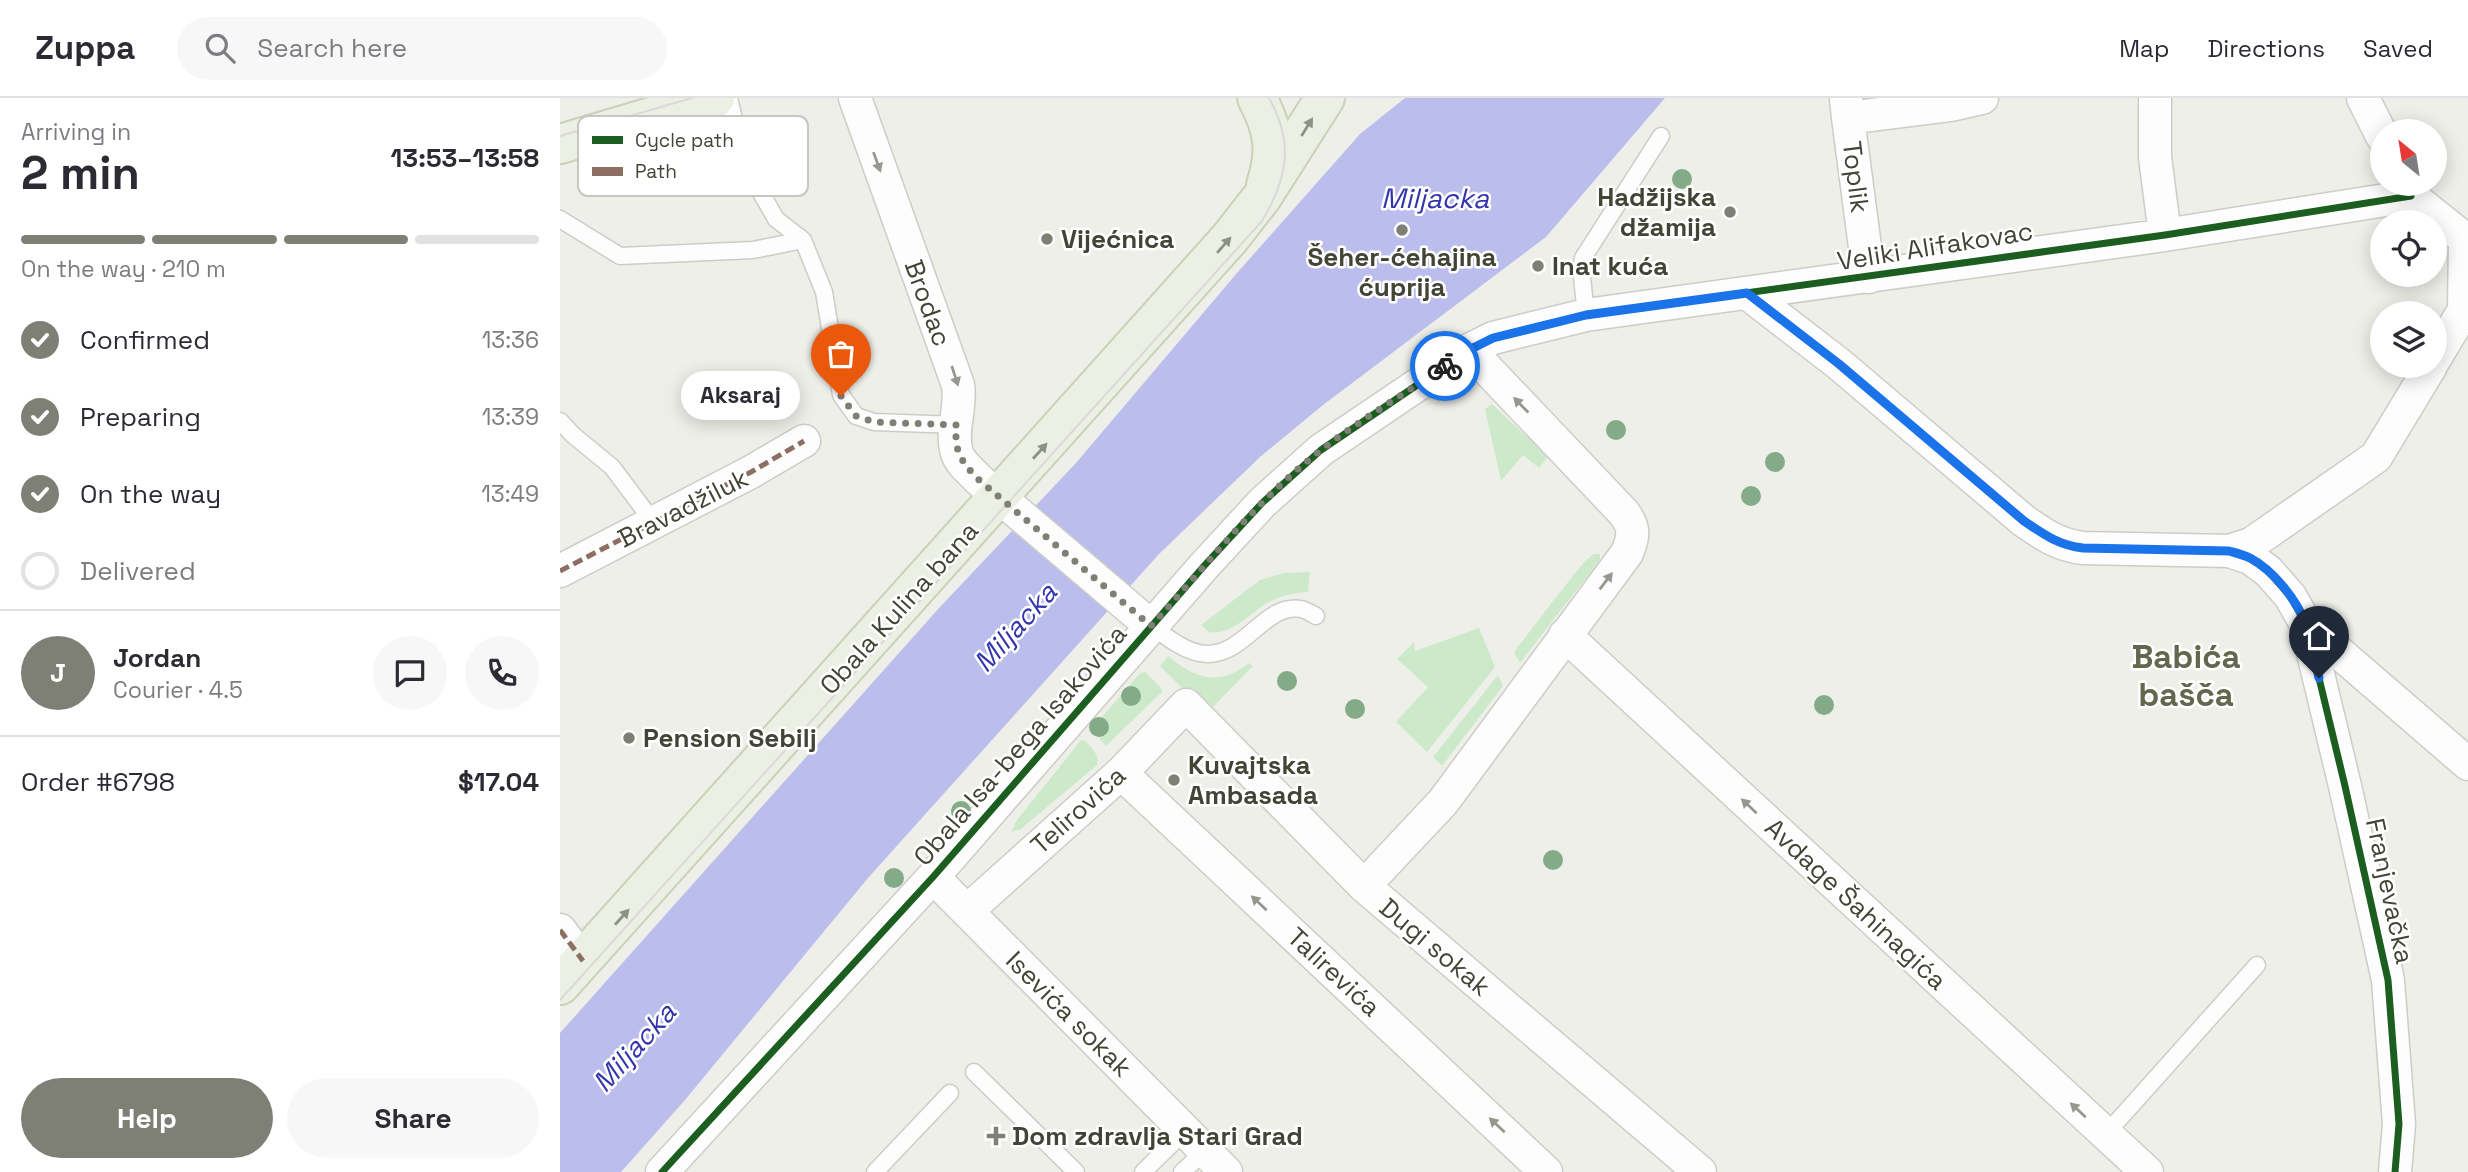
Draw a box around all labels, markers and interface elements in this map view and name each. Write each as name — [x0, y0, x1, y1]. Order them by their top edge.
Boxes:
search box — [177, 17, 667, 80]
text: Zuppa — [35, 27, 135, 69]
icon: search — [201, 29, 239, 67]
text: Search here — [257, 31, 407, 65]
text: Map — [2119, 33, 2169, 64]
text: Directions — [2207, 33, 2325, 64]
text: Saved — [2363, 33, 2433, 64]
legend — [578, 116, 808, 196]
text: Arriving in — [21, 117, 131, 147]
one-way arrow — [1300, 117, 1313, 137]
north arrow — [2370, 119, 2446, 196]
map controls — [2370, 119, 2447, 378]
text: Cycle path — [635, 128, 734, 153]
street label: Toplik — [1835, 139, 1877, 215]
text: 13:53–13:58 — [391, 141, 539, 175]
text: 2 min — [21, 144, 140, 202]
one-way arrow — [872, 152, 883, 173]
text: Path — [635, 159, 677, 184]
water label: Miljacka — [1381, 180, 1490, 216]
place label: Hadžijska džamija — [1597, 180, 1716, 244]
marker: Hadžijska džamija — [1722, 204, 1738, 220]
button: locate — [2370, 210, 2447, 287]
street label: Veliki Alifakovac — [1835, 214, 2035, 278]
place label: Vijećnica — [1061, 222, 1174, 256]
marker: Šeher-ćehajina ćuprija — [1394, 222, 1410, 238]
marker: Vijećnica — [1039, 231, 1055, 247]
one-way arrow — [1216, 237, 1231, 254]
place label: Šeher-ćehajina ćuprija — [1307, 240, 1497, 304]
place label: Inat kuća — [1552, 249, 1668, 283]
text: On the way · 210 m — [21, 254, 226, 284]
street label: Brodac — [897, 255, 959, 351]
marker: Inat kuća — [1530, 258, 1546, 274]
button: layers — [2370, 301, 2447, 378]
icon: check — [21, 321, 59, 359]
text: Confirmed — [80, 323, 210, 357]
pin — [811, 324, 871, 396]
text: 13:36 — [482, 325, 539, 355]
courier — [1410, 331, 1480, 401]
icon: bag — [822, 335, 860, 373]
icon: bike — [1426, 347, 1464, 385]
one-way arrow — [950, 366, 960, 387]
callout: Aksaraj — [680, 372, 799, 420]
text: Aksaraj — [700, 380, 781, 410]
one-way arrow — [1513, 397, 1530, 414]
icon: check — [21, 398, 59, 436]
text: Preparing — [80, 400, 201, 434]
text: 13:39 — [482, 402, 539, 432]
one-way arrow — [1032, 443, 1048, 460]
street label: Bravadžiluk — [612, 461, 754, 555]
icon: check — [21, 475, 59, 513]
text: On the way — [80, 477, 221, 511]
text: 13:49 — [481, 479, 539, 509]
street label: Obala Kulina bana — [812, 514, 986, 702]
text: Delivered — [80, 554, 196, 588]
one-way arrow — [1598, 572, 1613, 590]
water label: Miljacka — [965, 574, 1065, 679]
pin — [2289, 606, 2349, 678]
street label: Obala Isa-bega Isakovića — [906, 617, 1134, 873]
icon: home — [2300, 617, 2338, 655]
button: chat — [373, 636, 447, 710]
button: phone — [465, 636, 539, 710]
district label: Babića bašča — [2131, 636, 2241, 716]
text: Jordan — [113, 641, 201, 675]
text: J — [50, 656, 66, 690]
text: Courier · 4.5 — [113, 675, 243, 705]
place label: Pension Sebilj — [643, 721, 817, 755]
marker: Pension Sebilj — [621, 730, 637, 746]
place label: Kuvajtska Ambasada — [1188, 748, 1318, 812]
street label: Telirovića — [1023, 758, 1133, 862]
text: Order #6798 — [21, 765, 175, 799]
text: $17.04 — [458, 765, 539, 799]
marker: Kuvajtska Ambasada — [1166, 772, 1182, 788]
one-way arrow — [1741, 798, 1758, 814]
street label: Avdage Šahinagića — [1758, 811, 1954, 997]
street label: Franjevačka — [2358, 815, 2422, 967]
street label: Dugi sokak — [1372, 890, 1498, 1004]
one-way arrow — [1251, 895, 1268, 911]
one-way arrow — [614, 908, 629, 925]
street label: Talirevića — [1280, 920, 1388, 1024]
street label: Isevića sokak — [999, 944, 1139, 1084]
water label: Miljacka — [584, 994, 684, 1099]
button: Help — [21, 1078, 273, 1158]
button: Share — [287, 1078, 539, 1158]
one-way arrow — [2070, 1102, 2087, 1118]
one-way arrow — [1488, 1117, 1506, 1133]
place label: Dom zdravlja Stari Grad — [1012, 1119, 1303, 1153]
marker: Dom zdravlja Stari Grad — [986, 1126, 1006, 1146]

